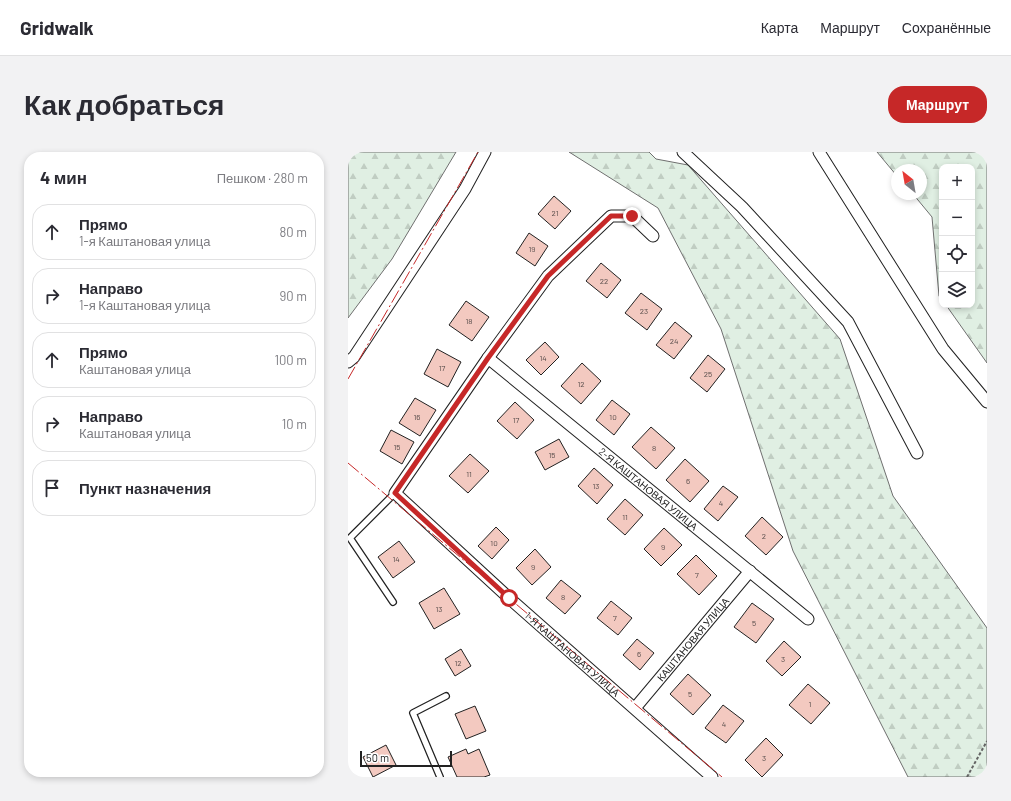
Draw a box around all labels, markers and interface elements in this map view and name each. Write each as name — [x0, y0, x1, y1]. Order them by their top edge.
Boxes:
text: Gridwalk — [20, 16, 94, 39]
text: Карта — [761, 19, 798, 36]
text: Маршрут — [820, 19, 880, 36]
text: Сохранённые — [902, 19, 991, 36]
button: Маршрут — [888, 86, 987, 123]
text: Как добраться — [24, 87, 224, 121]
north arrow — [891, 164, 927, 200]
map controls — [939, 164, 975, 308]
button: + — [939, 164, 975, 200]
text: 4 мин — [40, 167, 87, 187]
text: Пешком · 280 m — [217, 170, 308, 186]
button: − — [939, 200, 975, 236]
route end — [623, 207, 641, 225]
house number: 21 — [552, 208, 559, 218]
text: Прямо — [79, 215, 128, 233]
icon: ahead — [41, 221, 63, 243]
text: 80 m — [280, 224, 307, 240]
text: 1-я Каштановая улица — [79, 233, 210, 249]
button: locate — [939, 236, 975, 272]
house number: 19 — [529, 244, 535, 254]
button: layers — [939, 272, 975, 308]
house number: 22 — [600, 276, 608, 286]
text: Направо — [79, 279, 143, 297]
icon: right — [41, 285, 63, 307]
text: 90 m — [280, 288, 307, 304]
text: 1-я Каштановая улица — [79, 297, 210, 313]
house number: 23 — [640, 306, 648, 316]
house number: 18 — [466, 316, 472, 326]
house number: 24 — [670, 336, 678, 346]
text: Прямо — [79, 343, 128, 361]
icon: ahead — [41, 349, 63, 371]
text: 100 m — [274, 352, 307, 368]
house number: 14 — [539, 353, 547, 363]
text: Каштановая улица — [79, 361, 191, 377]
house number: 17 — [439, 363, 446, 373]
house number: 25 — [704, 369, 712, 379]
house number: 12 — [577, 379, 585, 389]
text: Направо — [79, 407, 143, 425]
house number: 16 — [414, 412, 420, 422]
house number: 10 — [609, 412, 617, 422]
icon: right — [41, 413, 63, 435]
house number: 17 — [513, 415, 520, 425]
text: 10 m — [282, 416, 307, 432]
text: Каштановая улица — [79, 425, 191, 441]
house number: 15 — [394, 442, 400, 452]
house number: 8 — [652, 443, 656, 453]
street label: 2-Я КАШТАНОВАЯ УЛИЦА — [597, 445, 700, 533]
house number: 15 — [549, 450, 555, 460]
house number: 11 — [466, 469, 472, 479]
house number: 6 — [686, 476, 690, 486]
icon: arrive — [41, 477, 63, 499]
text: Пункт назначения — [79, 479, 211, 497]
house number: 13 — [593, 481, 599, 491]
house number: 4 — [719, 498, 723, 508]
house number: 11 — [622, 512, 628, 522]
house number: 2 — [762, 531, 766, 541]
house number: 10 — [490, 538, 498, 548]
house number: 9 — [661, 542, 665, 552]
house number: 14 — [392, 554, 400, 564]
house number: 9 — [531, 562, 535, 572]
house number: 7 — [695, 570, 699, 580]
route start — [500, 589, 518, 607]
house number: 8 — [561, 592, 565, 602]
street label: КАШТАНОВАЯ УЛИЦА — [654, 595, 732, 683]
house number: 13 — [436, 604, 442, 614]
street label: 1-Я КАШТАНОВАЯ УЛИЦА — [523, 609, 622, 699]
house number: 7 — [613, 613, 617, 623]
house number: 5 — [752, 618, 756, 628]
house number: 6 — [637, 649, 641, 659]
house number: 3 — [781, 654, 785, 664]
house number: 12 — [454, 658, 462, 668]
house number: 5 — [688, 689, 692, 699]
house number: 1 — [809, 699, 812, 709]
house number: 4 — [722, 719, 726, 729]
scale bar — [360, 749, 452, 768]
text: 50 m — [366, 751, 389, 764]
house number: 3 — [762, 753, 766, 763]

